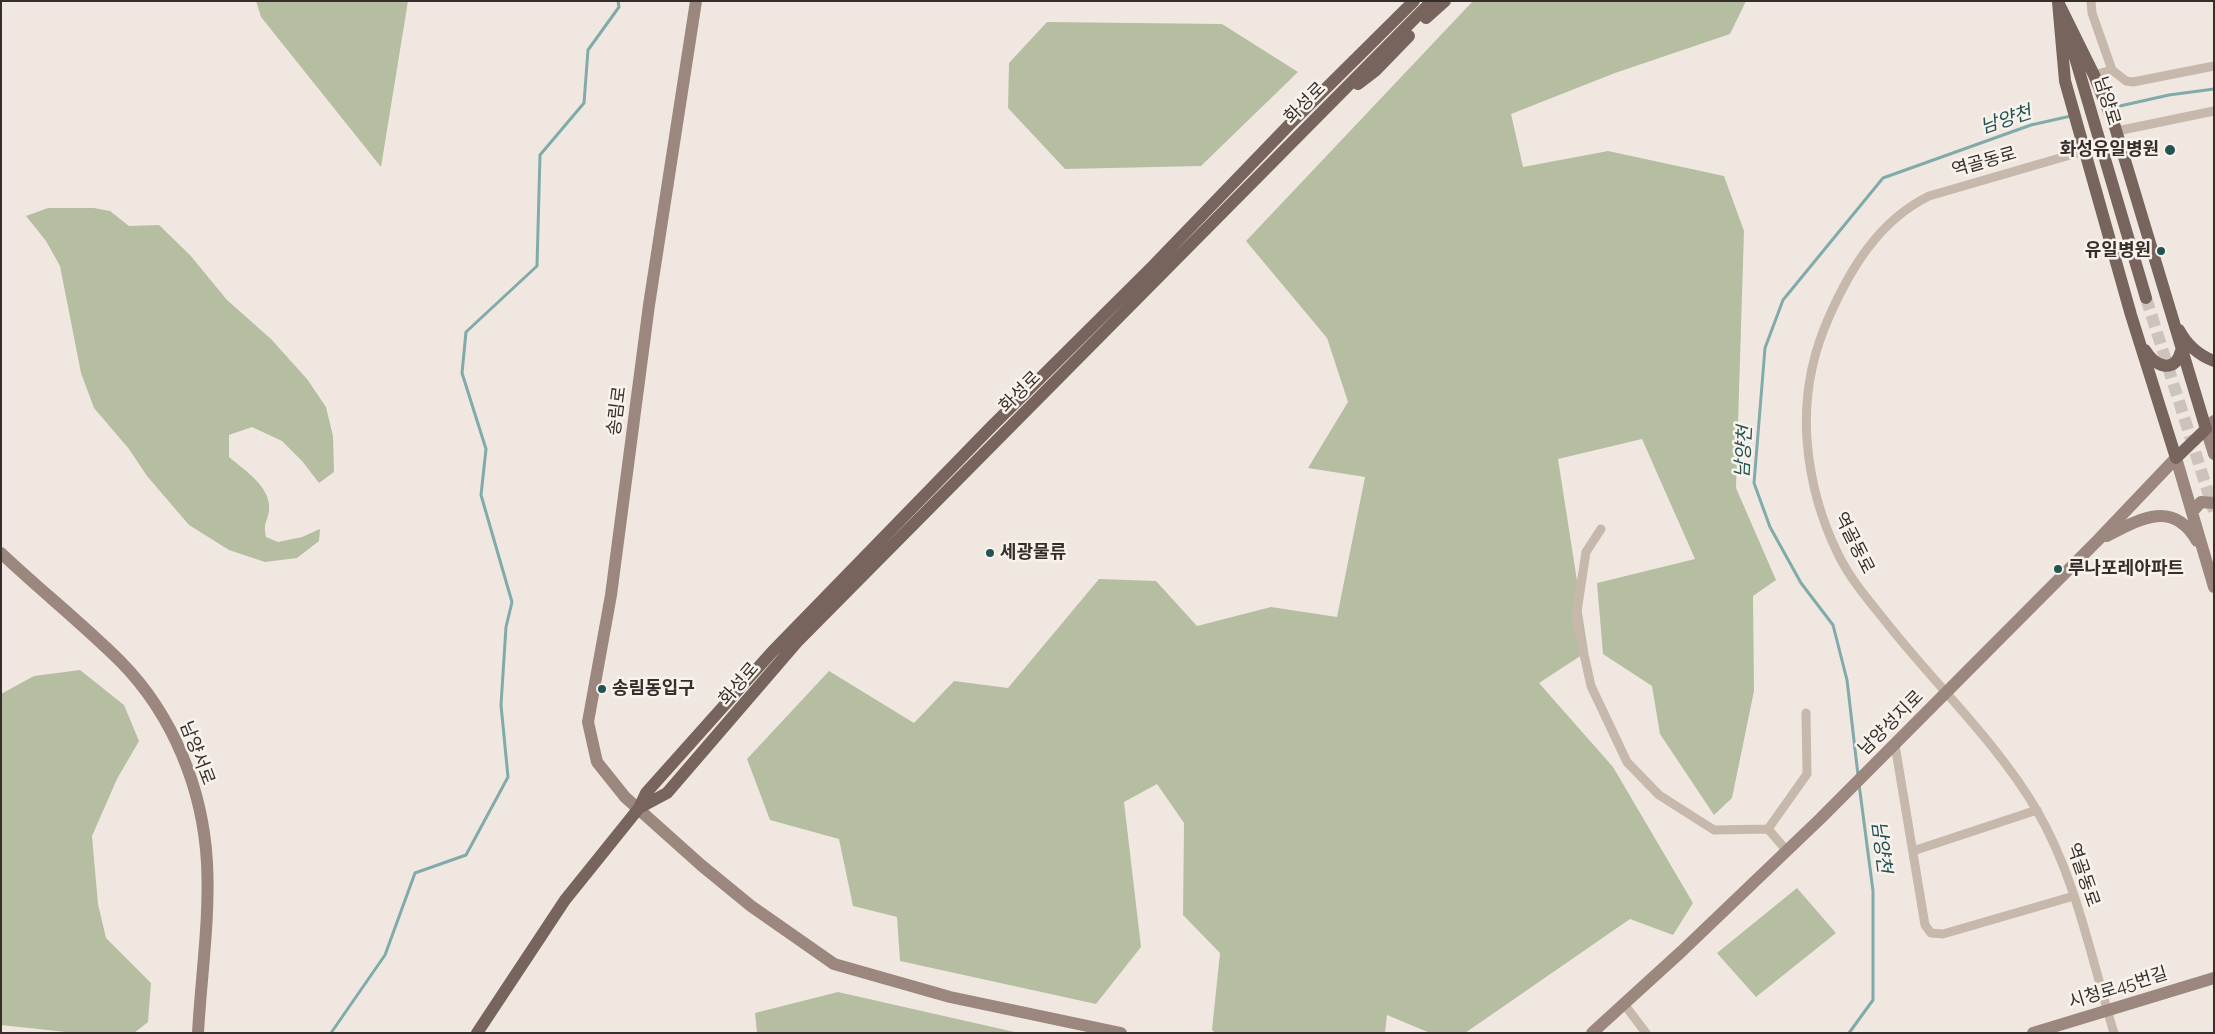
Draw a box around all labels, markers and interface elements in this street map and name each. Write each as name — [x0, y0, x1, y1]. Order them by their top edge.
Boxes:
street label: 남양로 — [2089, 74, 2125, 128]
street label: 화성로 — [1280, 78, 1330, 128]
water label: 남양천 — [1978, 101, 2034, 139]
place label: 화성유일병원 — [2060, 139, 2159, 161]
street label: 역골동로 — [1949, 142, 2019, 182]
marker: 화성유일병원 — [2163, 143, 2177, 157]
place label: 유일병원 — [2085, 240, 2151, 262]
marker: 유일병원 — [2155, 245, 2167, 257]
street label: 화성로 — [995, 367, 1045, 417]
street label: 송림로 — [603, 385, 631, 437]
water label: 남양천 — [1731, 425, 1757, 479]
street label: 역골동로 — [1829, 509, 1879, 577]
place label: 세광물류 — [1000, 542, 1066, 564]
marker: 세광물류 — [984, 547, 996, 559]
place label: 루나포레아파트 — [2068, 558, 2184, 580]
marker: 루나포레아파트 — [2052, 563, 2064, 575]
street label: 화성로 — [715, 658, 763, 710]
place label: 송림동입구 — [612, 678, 695, 700]
marker: 송림동입구 — [596, 683, 608, 695]
street label: 남양성지로 — [1854, 686, 1928, 760]
street label: 남양서로 — [175, 718, 219, 788]
water label: 남양천 — [1866, 820, 1896, 874]
street label: 역골동로 — [2062, 840, 2104, 910]
street label: 시청로45번길 — [2066, 963, 2170, 1013]

